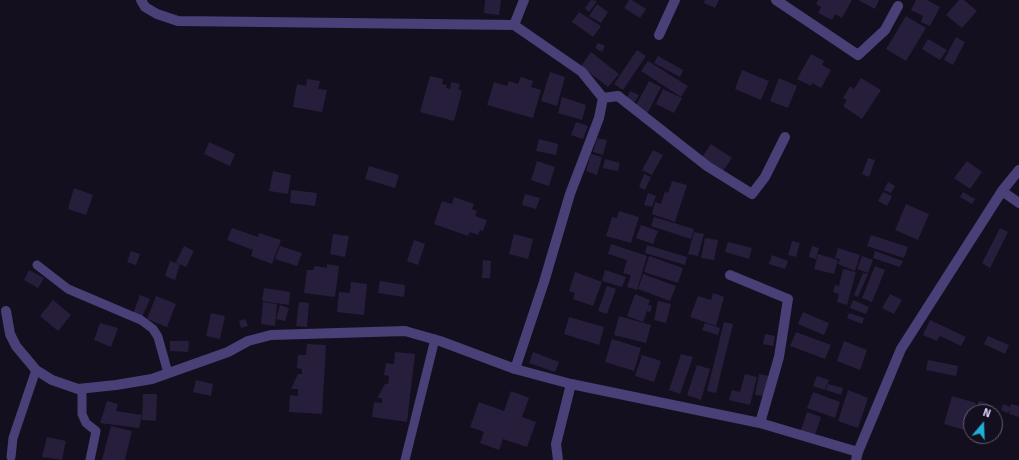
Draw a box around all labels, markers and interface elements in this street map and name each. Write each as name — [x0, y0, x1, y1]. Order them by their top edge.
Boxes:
north arrow — [963, 404, 1003, 444]
text: N — [981, 406, 992, 421]

